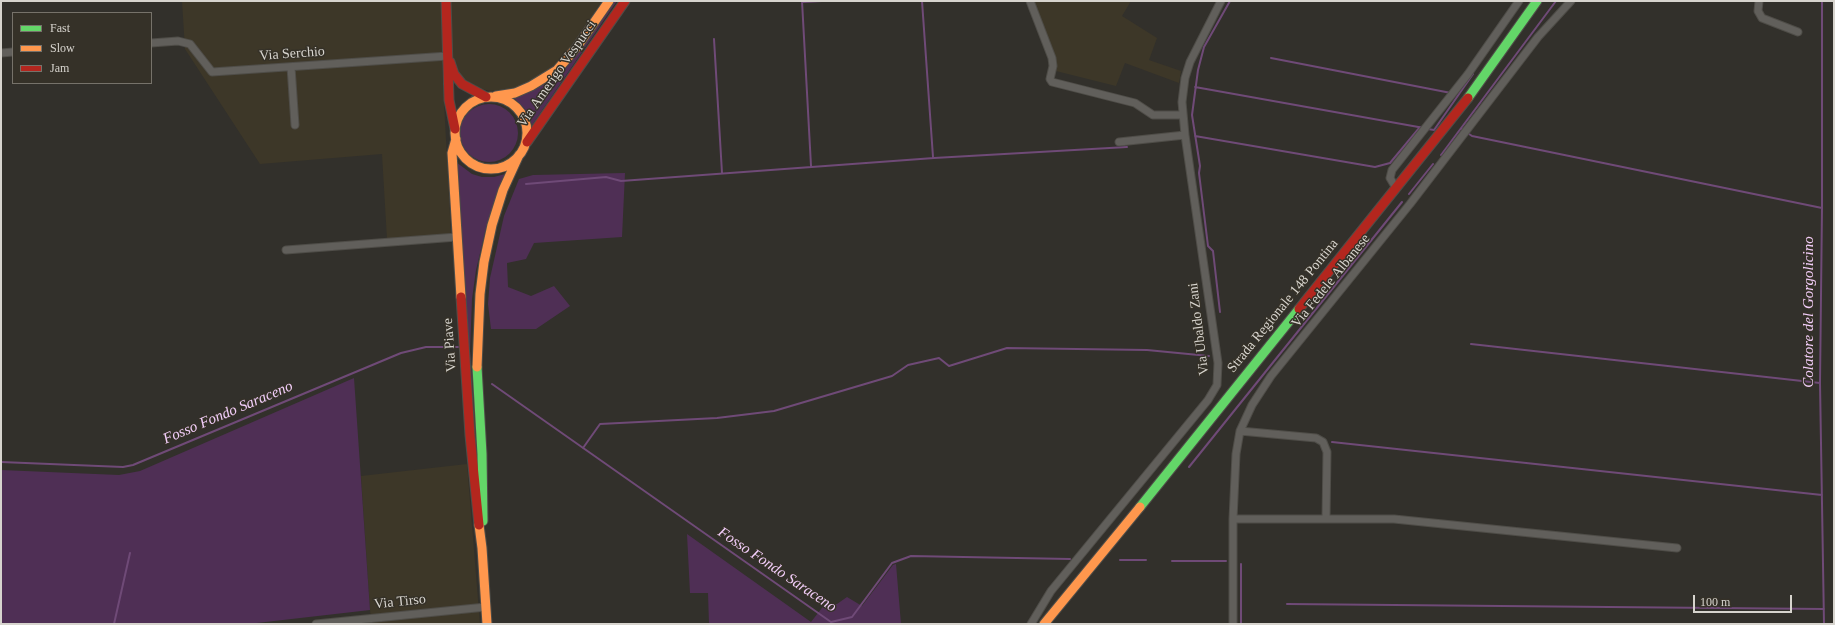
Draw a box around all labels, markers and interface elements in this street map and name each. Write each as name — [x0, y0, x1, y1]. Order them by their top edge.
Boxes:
legend — [12, 12, 152, 84]
street label: Via Amerigo Vespucci — [514, 17, 600, 131]
text: Fast — [50, 21, 70, 35]
text: Slow — [50, 41, 75, 55]
street label: Via Serchio — [259, 43, 325, 65]
text: Jam — [50, 61, 69, 75]
street label: Via Fedele Albanese — [1288, 231, 1374, 331]
street label: Strada Regionale 148 Pontina — [1224, 236, 1342, 376]
water label: Colatore del Gorgolicino — [1800, 236, 1818, 388]
street label: Via Ubaldo Zani — [1185, 282, 1213, 376]
street label: Via Piave — [440, 317, 460, 373]
water label: Fosso Fondo Saraceno — [160, 378, 296, 448]
water label: Fosso Fondo Saraceno — [714, 524, 840, 616]
scale bar — [1695, 587, 1794, 613]
street label: Via Tirso — [373, 591, 427, 613]
text: 100 m — [1700, 595, 1730, 609]

